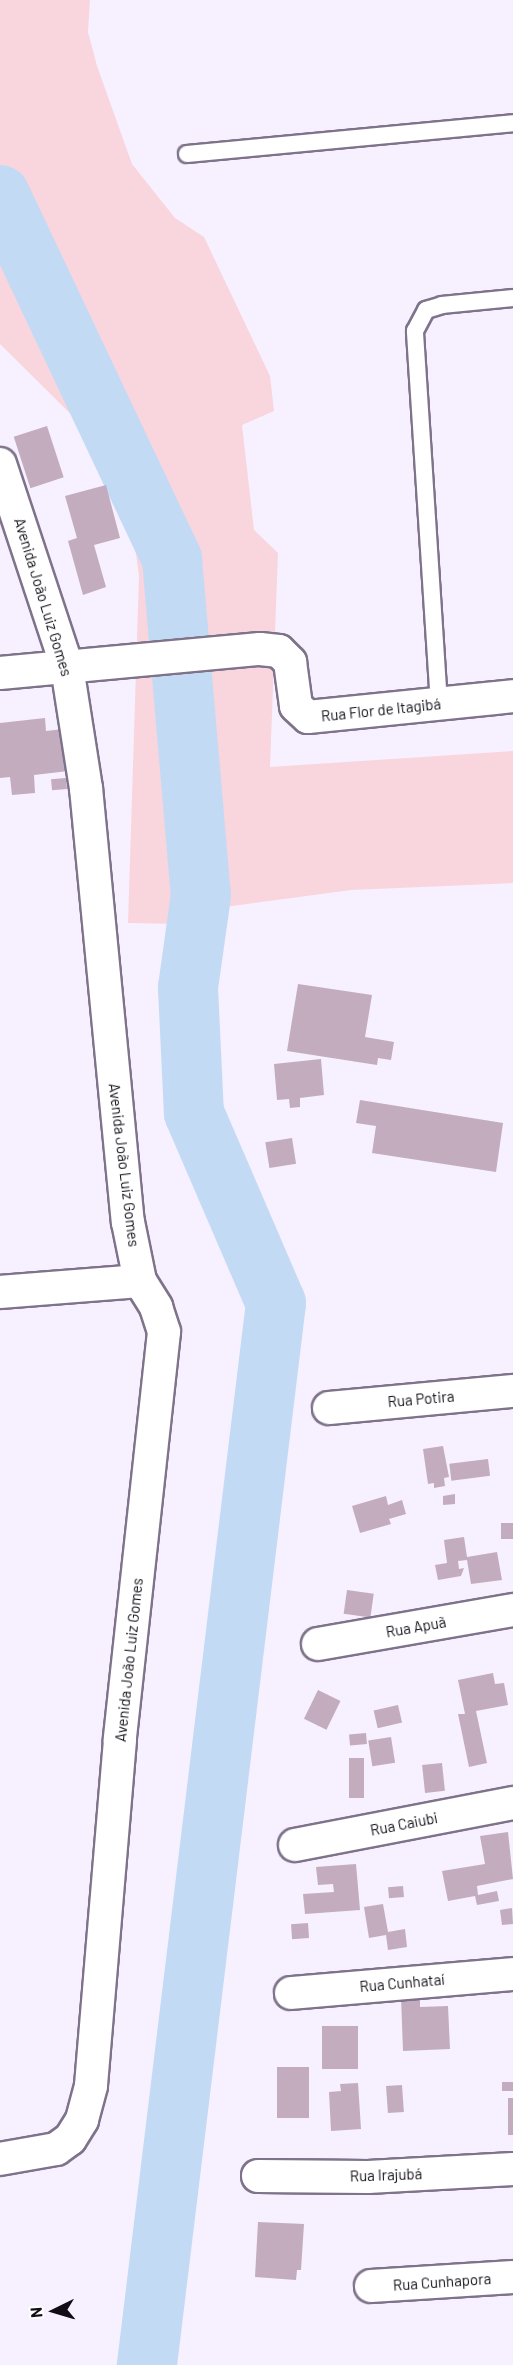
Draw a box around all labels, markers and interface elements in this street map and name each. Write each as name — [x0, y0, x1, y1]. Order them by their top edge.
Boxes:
street label: Avenida João Luiz Gomes — [10, 516, 76, 678]
street label: Rua Flor de Itagibá — [320, 695, 442, 725]
street label: Avenida João Luiz Gomes — [105, 1082, 143, 1248]
street label: Rua Potira — [387, 1387, 455, 1411]
street label: Avenida João Luiz Gomes — [111, 1577, 147, 1743]
street label: Rua Apuã — [384, 1613, 448, 1641]
street label: Rua Caiubi — [369, 1809, 439, 1839]
street label: Rua Cunhataí — [359, 1970, 445, 1996]
street label: Rua Irajubá — [349, 2165, 423, 2185]
street label: Rua Cunhapora — [392, 2270, 492, 2294]
north arrow — [24, 2281, 84, 2341]
text: N — [26, 2306, 45, 2319]

